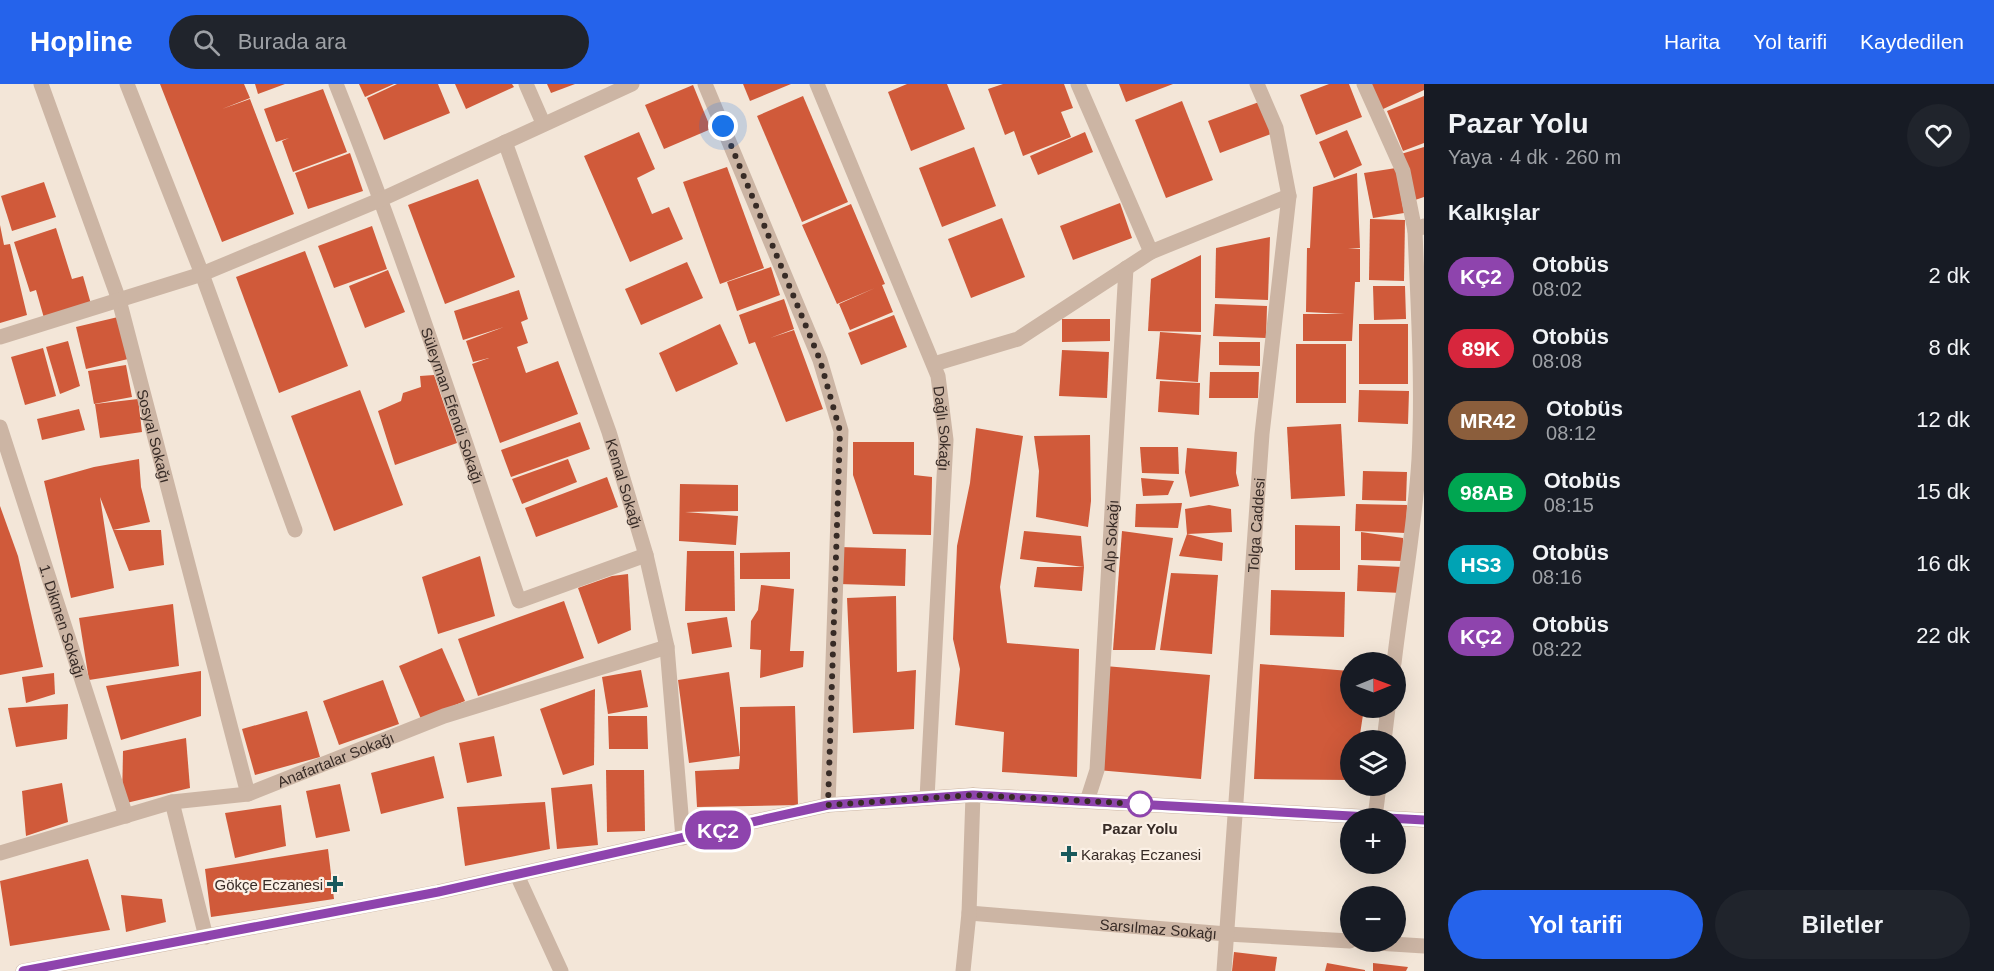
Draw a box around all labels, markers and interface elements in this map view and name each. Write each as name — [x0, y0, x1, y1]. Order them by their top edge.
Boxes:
search box — [169, 15, 589, 69]
text: Hopline — [30, 26, 133, 57]
icon: search — [190, 26, 223, 59]
text: Burada ara — [238, 29, 347, 54]
text: Harita — [1664, 30, 1720, 53]
text: Yol tarifi — [1753, 30, 1827, 53]
text: Kaydedilen — [1860, 30, 1964, 53]
button: heart — [1907, 104, 1970, 167]
text: Pazar Yolu — [1448, 108, 1589, 139]
your location — [708, 111, 738, 141]
text: Yaya · 4 dk · 260 m — [1448, 146, 1621, 168]
text: Kalkışlar — [1448, 200, 1540, 225]
text: Otobüs — [1532, 252, 1609, 277]
text: 2 dk — [1928, 263, 1970, 288]
text: KÇ2 — [1460, 265, 1502, 288]
text: 08:02 — [1532, 278, 1582, 300]
text: Otobüs — [1532, 324, 1609, 349]
street label: Süleyman Efendi Sokağı — [418, 325, 487, 486]
text: 8 dk — [1928, 335, 1970, 360]
text: 89K — [1462, 337, 1500, 360]
text: 08:08 — [1532, 350, 1582, 372]
street label: Dağlı Sokağı — [931, 385, 955, 472]
street label: Sosyal Sokağı — [134, 387, 175, 484]
text: Otobüs — [1546, 396, 1623, 421]
text: 12 dk — [1916, 407, 1970, 432]
text: MR42 — [1460, 409, 1516, 432]
text: 08:12 — [1546, 422, 1596, 444]
street label: Kemal Sokağı — [603, 436, 646, 531]
text: Otobüs — [1544, 468, 1621, 493]
street label: Tolga Caddesi — [1244, 477, 1267, 573]
text: 15 dk — [1916, 479, 1970, 504]
text: 98AB — [1460, 481, 1514, 504]
text: 08:15 — [1544, 494, 1594, 516]
street label: Alp Sokağı — [1100, 499, 1121, 573]
text: Otobüs — [1532, 540, 1609, 565]
text: 16 dk — [1916, 551, 1970, 576]
text: HS3 — [1461, 553, 1501, 576]
street label: 1. Dikmen Sokağı — [37, 562, 89, 680]
text: 08:16 — [1532, 566, 1582, 588]
text: Otobüs — [1532, 612, 1609, 637]
text: 22 dk — [1916, 623, 1970, 648]
text: KÇ2 — [1460, 625, 1502, 648]
text: 08:22 — [1532, 638, 1582, 660]
north arrow — [1340, 652, 1406, 718]
map controls — [1340, 652, 1406, 952]
street label: Anafartalar Sokağı — [275, 728, 396, 790]
button: layers — [1340, 730, 1406, 796]
marker: Pazar Yolu — [1127, 791, 1153, 817]
button: + — [1340, 808, 1406, 874]
line badge: KÇ2 — [684, 810, 752, 850]
text: KÇ2 — [697, 819, 739, 842]
place label: Pazar Yolu — [1102, 820, 1178, 837]
place label: Karakaş Eczanesi — [1081, 846, 1201, 863]
marker: Karakaş Eczanesi — [1062, 847, 1076, 861]
place label: Gökçe Eczanesi — [215, 876, 323, 893]
marker: Gökçe Eczanesi — [328, 877, 342, 891]
button: − — [1340, 886, 1406, 952]
button: Yol tarifi — [1448, 890, 1703, 959]
button: Biletler — [1715, 890, 1970, 959]
street label: Sarsılmaz Sokağı — [1099, 915, 1218, 942]

